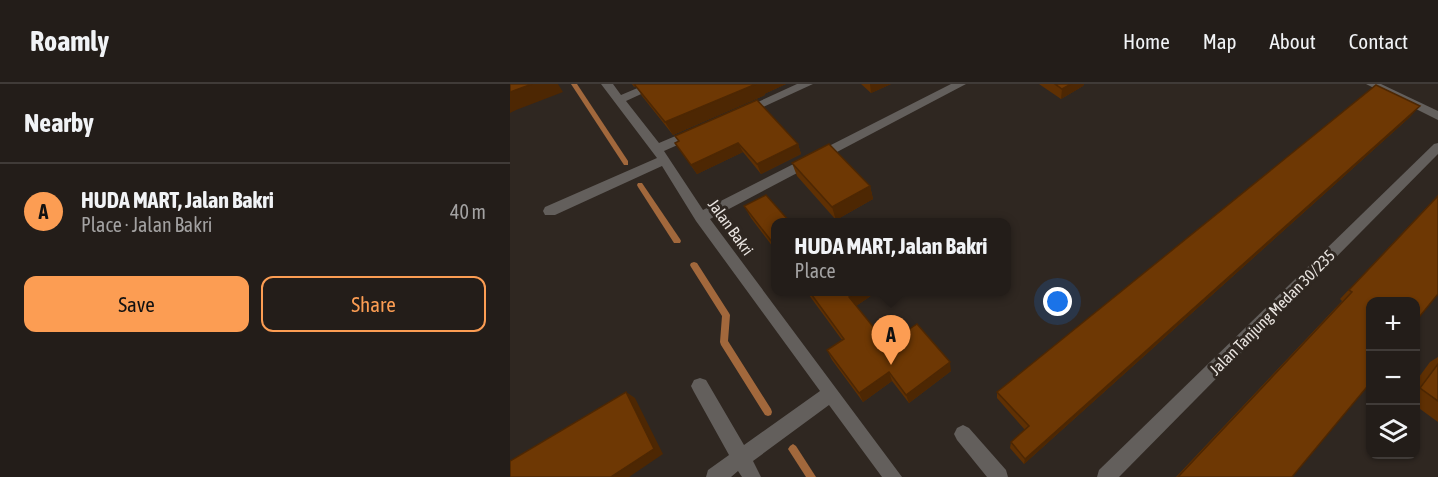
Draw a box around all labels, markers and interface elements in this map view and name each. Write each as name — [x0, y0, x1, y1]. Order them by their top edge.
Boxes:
text: Roamly — [30, 25, 109, 57]
text: Home — [1123, 29, 1170, 53]
text: Map — [1203, 29, 1237, 53]
text: About — [1270, 29, 1316, 53]
text: Contact — [1349, 29, 1408, 53]
text: Nearby — [24, 108, 94, 138]
text: HUDA MART, Jalan Bakri — [81, 187, 274, 213]
street label: Jalan Bakri — [705, 196, 757, 258]
text: A — [39, 200, 48, 223]
text: 40 m — [450, 200, 486, 223]
text: Place · Jalan Bakri — [81, 213, 212, 236]
popup — [771, 218, 1011, 296]
text: HUDA MART, Jalan Bakri — [795, 233, 987, 259]
street label: Jalan Tanjung Medan 30/235 — [1206, 246, 1339, 379]
text: Place — [795, 259, 835, 282]
button: Save — [24, 276, 249, 332]
button: Share — [261, 276, 486, 332]
your location — [1043, 287, 1072, 316]
map controls — [1366, 297, 1420, 459]
button: + — [1366, 297, 1420, 351]
pin: A — [872, 316, 910, 365]
button: − — [1366, 351, 1420, 405]
button: layers — [1366, 405, 1420, 459]

